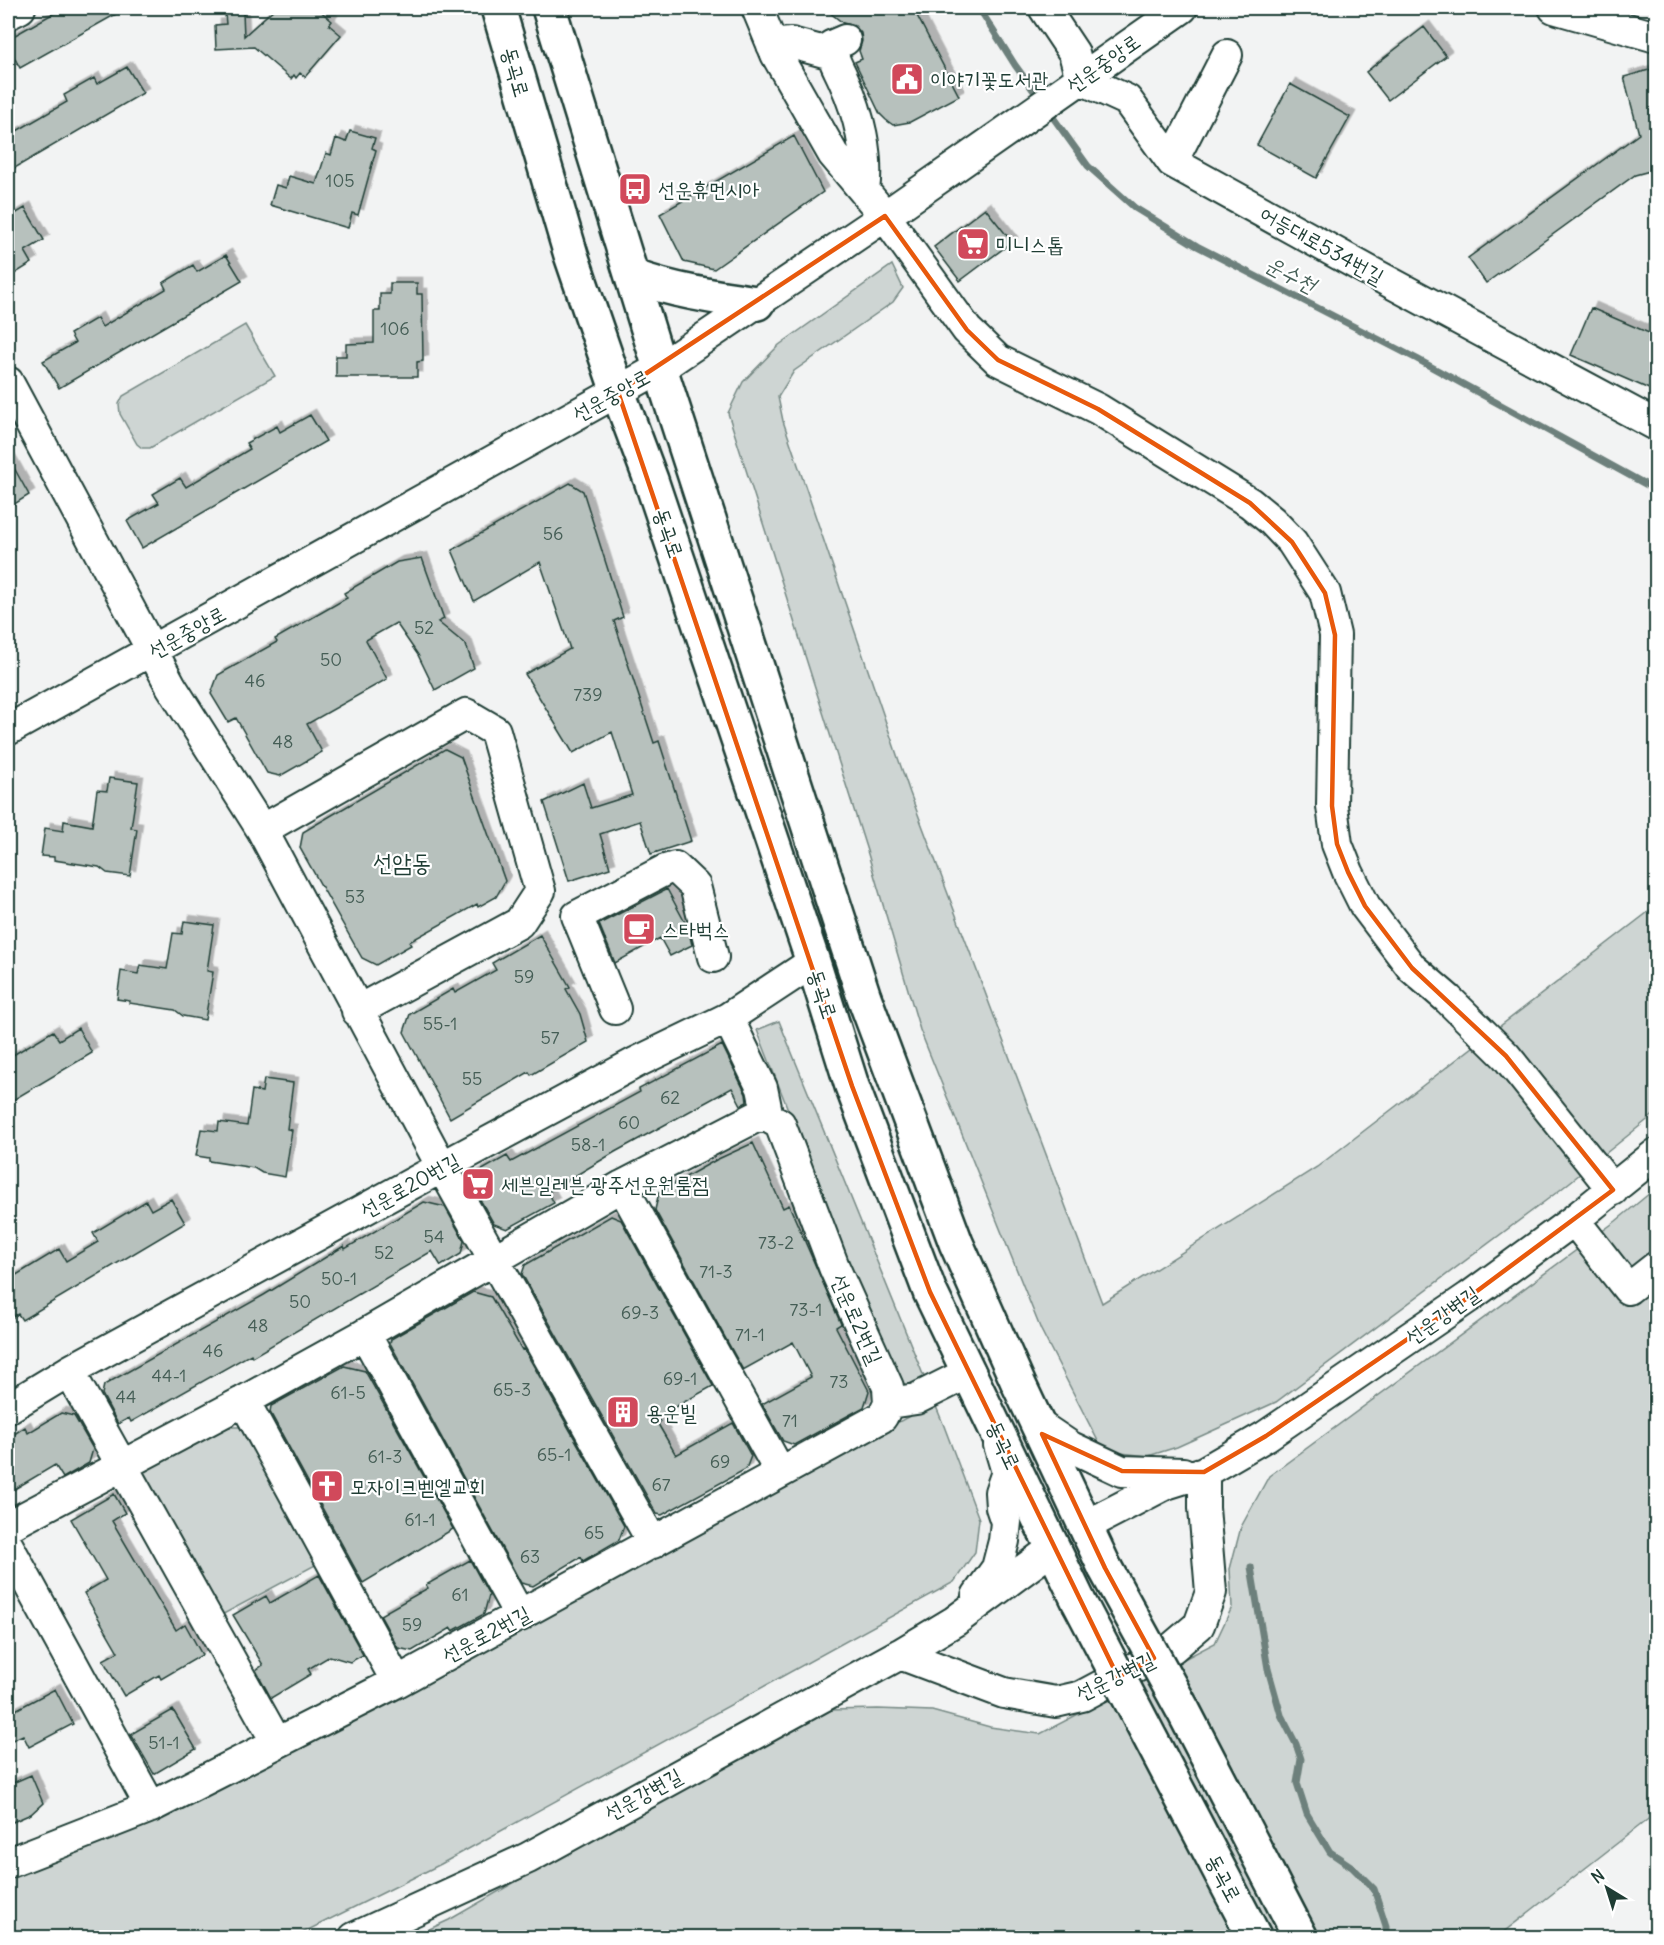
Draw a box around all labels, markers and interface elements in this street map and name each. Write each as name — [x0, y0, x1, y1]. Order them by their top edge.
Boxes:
street label: 선운중앙로 — [1061, 28, 1145, 98]
street label: 동곡로 — [496, 44, 536, 100]
public building icon: 이야기꽃도서관 — [889, 61, 925, 97]
place label: 이야기꽃도서관 — [930, 66, 1048, 93]
house number: 105 — [325, 169, 355, 192]
bus stop icon: 선운휴먼시아 — [617, 171, 653, 207]
place label: 선운휴먼시아 — [658, 176, 759, 203]
street label: 어등대로534번길 — [1255, 200, 1389, 290]
supermarket icon: 미니스톱 — [955, 226, 991, 262]
place label: 미니스톱 — [996, 231, 1064, 258]
water label: 운수천 — [1261, 249, 1323, 300]
house number: 106 — [380, 317, 410, 340]
street label: 선운중앙로 — [568, 363, 654, 427]
street label: 동곡로 — [648, 505, 690, 561]
house number: 56 — [543, 522, 563, 545]
street label: 선운중앙로 — [144, 600, 230, 664]
house number: 52 — [414, 616, 434, 639]
house number: 50 — [320, 648, 342, 671]
house number: 46 — [245, 669, 265, 692]
house number: 739 — [573, 683, 603, 706]
house number: 48 — [273, 730, 293, 753]
district label: 선암동 — [373, 847, 431, 877]
house number: 53 — [345, 885, 365, 908]
cafe icon: 스타벅스 — [621, 911, 657, 947]
place label: 스타벅스 — [662, 916, 730, 943]
house number: 59 — [514, 965, 534, 988]
street label: 동곡로 — [802, 966, 844, 1022]
house number: 55-1 — [423, 1012, 457, 1035]
house number: 57 — [540, 1026, 560, 1049]
house number: 55 — [462, 1067, 482, 1090]
house number: 62 — [660, 1086, 680, 1109]
house number: 60 — [618, 1111, 640, 1134]
house number: 58-1 — [571, 1133, 605, 1156]
street label: 선운로20번길 — [355, 1147, 465, 1223]
supermarket icon: 세븐일레븐 광주선운원룸점 — [460, 1166, 496, 1202]
place label: 세븐일레븐 광주선운원룸점 — [501, 1171, 709, 1198]
house number: 54 — [424, 1225, 444, 1248]
house number: 73-2 — [758, 1231, 794, 1254]
house number: 52 — [374, 1241, 394, 1264]
house number: 71-3 — [699, 1260, 733, 1283]
house number: 50-1 — [321, 1267, 357, 1290]
street label: 선운로2번길 — [825, 1270, 889, 1368]
street label: 선운강변길 — [1400, 1280, 1484, 1350]
house number: 50 — [289, 1290, 311, 1313]
house number: 73-1 — [789, 1298, 823, 1321]
house number: 69-3 — [621, 1301, 659, 1324]
house number: 48 — [248, 1314, 268, 1337]
house number: 71-1 — [735, 1323, 765, 1346]
house number: 46 — [203, 1339, 223, 1362]
house number: 44-1 — [152, 1364, 186, 1387]
house number: 69-1 — [663, 1367, 697, 1390]
house number: 73 — [829, 1370, 849, 1393]
house number: 65-3 — [493, 1378, 531, 1401]
house number: 61-5 — [330, 1381, 366, 1404]
house number: 44 — [116, 1385, 136, 1408]
building icon: 용운빌 — [605, 1394, 641, 1430]
place label: 용운빌 — [646, 1399, 697, 1426]
house number: 71 — [782, 1409, 798, 1432]
street label: 동곡로 — [981, 1416, 1027, 1474]
house number: 65-1 — [537, 1443, 571, 1466]
house number: 61-3 — [367, 1445, 403, 1468]
house number: 69 — [710, 1450, 730, 1473]
church icon: 모자이크벧엘교회 — [309, 1468, 345, 1504]
place label: 모자이크벧엘교회 — [350, 1473, 485, 1500]
house number: 67 — [651, 1473, 671, 1496]
house number: 61-1 — [404, 1508, 436, 1531]
house number: 65 — [584, 1521, 604, 1544]
house number: 63 — [520, 1545, 540, 1568]
house number: 61 — [451, 1583, 469, 1606]
street label: 선운로2번길 — [437, 1600, 535, 1668]
house number: 59 — [402, 1613, 422, 1636]
street label: 선운강변길 — [1071, 1645, 1159, 1707]
house number: 51-1 — [148, 1731, 180, 1754]
street label: 선운강변길 — [600, 1762, 687, 1826]
street label: 동곡로 — [1200, 1849, 1248, 1907]
north arrow — [1577, 1858, 1637, 1918]
text: N — [1587, 1865, 1608, 1887]

